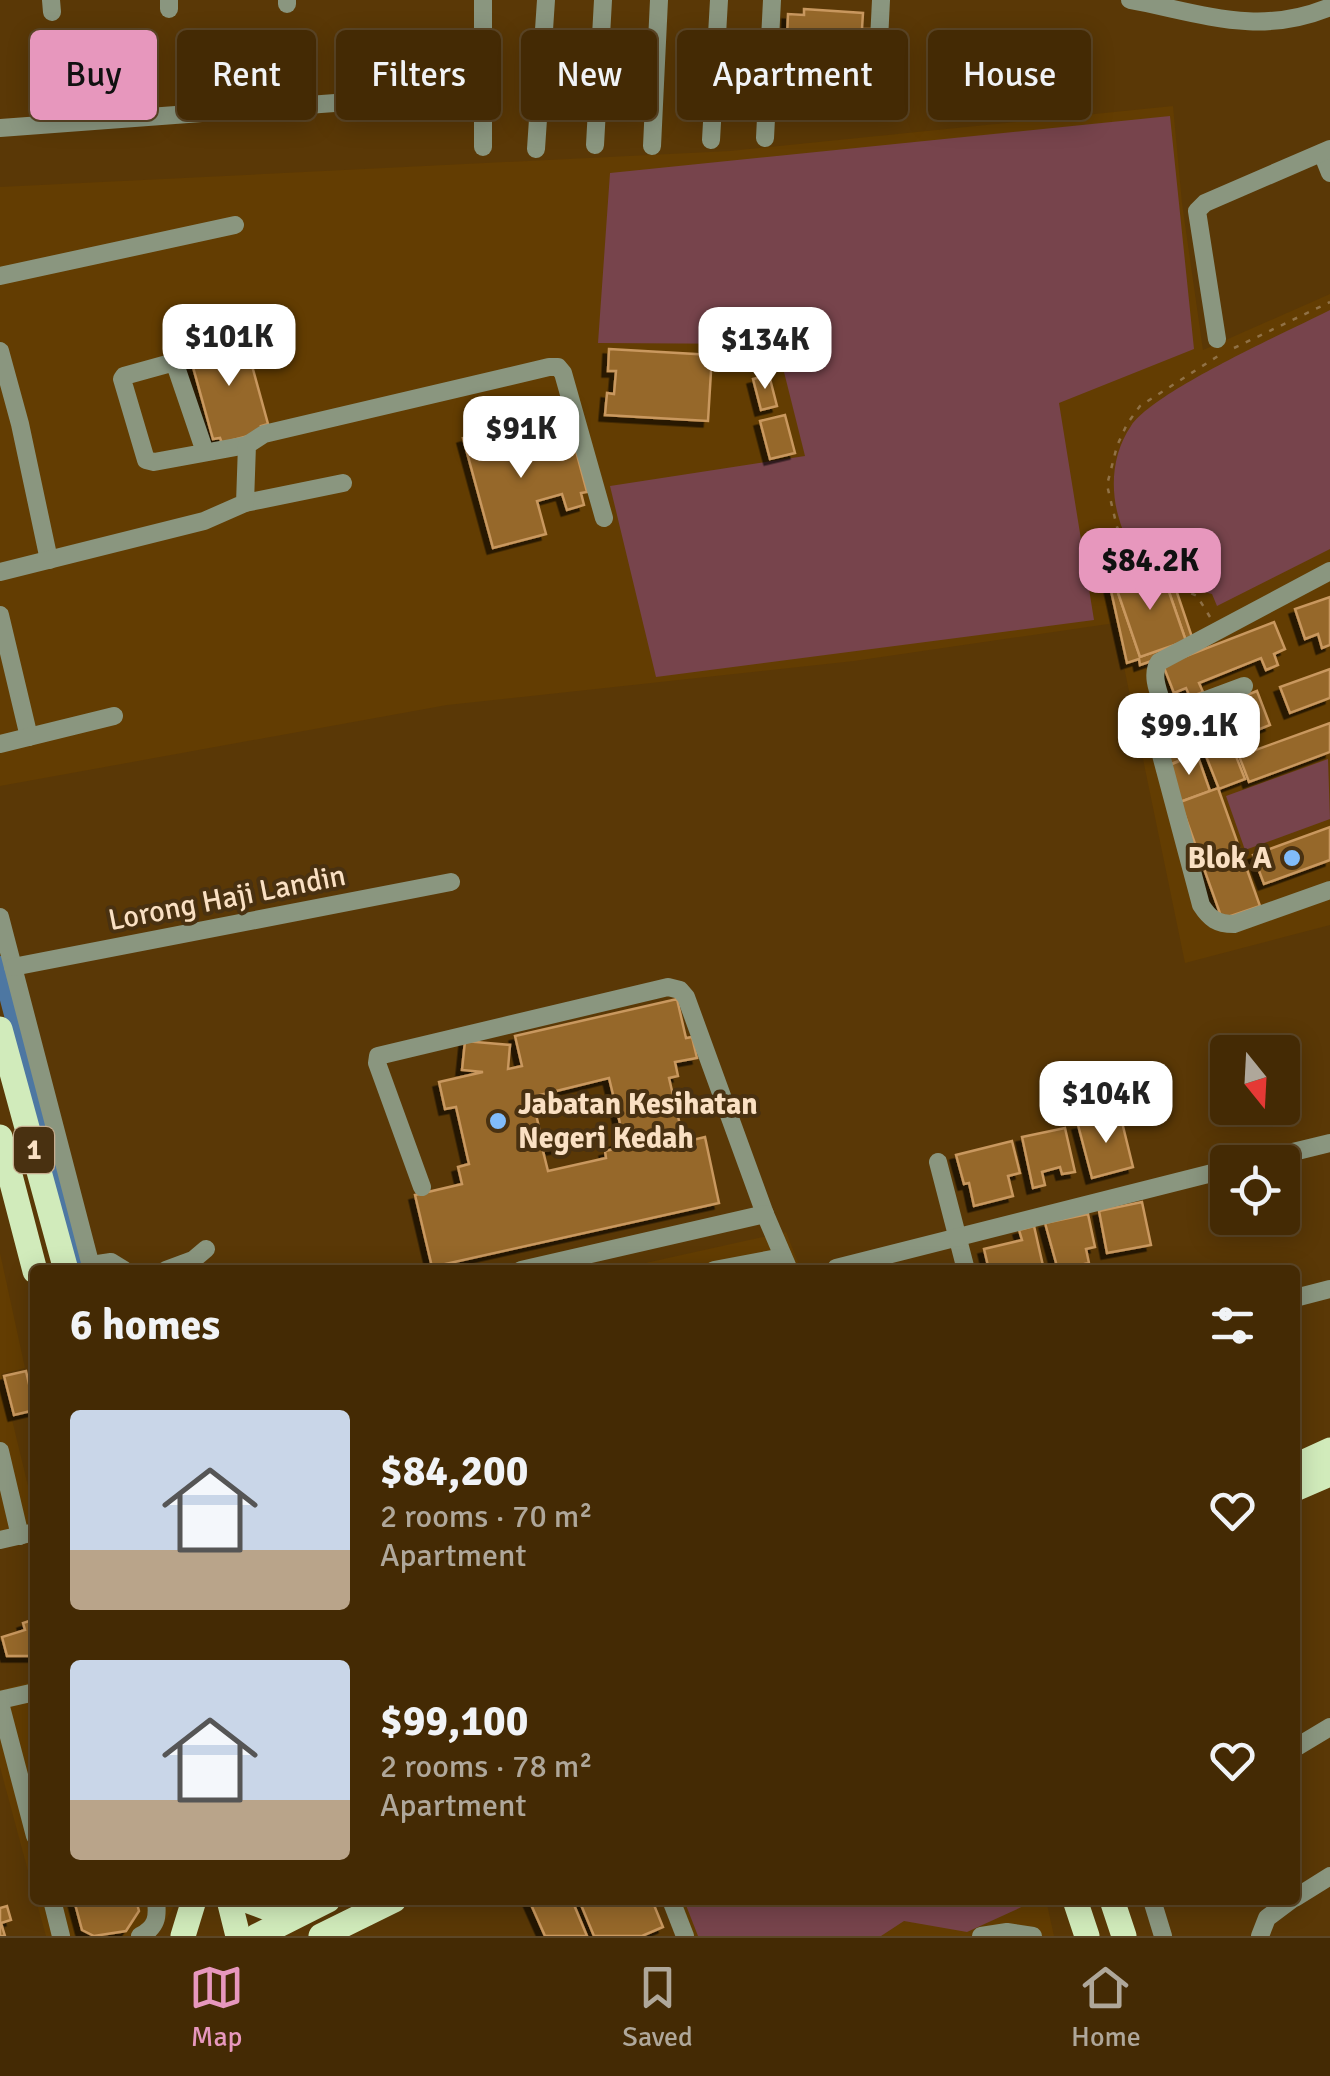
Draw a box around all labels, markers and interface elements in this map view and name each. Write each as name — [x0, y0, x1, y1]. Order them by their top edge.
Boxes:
chip: Buy — [30, 30, 157, 120]
chip: Rent — [177, 30, 316, 120]
chip: Filters — [336, 30, 501, 120]
chip: New — [521, 30, 657, 120]
chip: Apartment — [677, 30, 908, 120]
chip: House — [928, 30, 1091, 120]
pin: $101K — [159, 304, 299, 389]
pin: $134K — [695, 307, 835, 392]
text: $101K — [185, 317, 273, 356]
text: $134K — [721, 320, 809, 359]
pin: $91K — [462, 396, 580, 481]
text: $91K — [485, 409, 557, 448]
pin: $84.2K — [1069, 528, 1231, 613]
text: $84.2K — [1101, 541, 1199, 580]
pin: $99.1K — [1108, 693, 1270, 778]
text: $99.1K — [1140, 706, 1238, 745]
place label: Blok A — [1187, 840, 1272, 877]
marker: Blok A — [1281, 847, 1303, 869]
street label: Lorong Haji Landin — [105, 857, 349, 939]
north arrow — [1210, 1035, 1300, 1125]
map controls — [1210, 1035, 1300, 1235]
pin: $104K — [1036, 1061, 1176, 1146]
text: $104K — [1062, 1074, 1150, 1113]
place label: Jabatan Kesihatan Negeri Kedah — [518, 1086, 758, 1157]
marker: Jabatan Kesihatan Negeri Kedah — [487, 1110, 509, 1132]
road number: 1 — [14, 1127, 54, 1173]
button: locate — [1210, 1145, 1300, 1235]
icon: filters — [1205, 1298, 1260, 1353]
text: 6 homes — [70, 1300, 220, 1351]
text: $84,200 — [380, 1446, 528, 1497]
icon: home — [150, 1450, 270, 1570]
icon: heart — [1205, 1483, 1260, 1538]
text: 2 rooms · 70 m² — [380, 1497, 593, 1536]
text: Apartment — [380, 1536, 527, 1575]
text: $99,100 — [380, 1696, 528, 1747]
icon: home — [150, 1700, 270, 1820]
icon: heart — [1205, 1733, 1260, 1788]
text: 2 rooms · 78 m² — [380, 1747, 593, 1786]
text: Apartment — [380, 1786, 527, 1825]
tab: Map — [189, 1960, 244, 2054]
tab: Saved — [622, 1960, 693, 2054]
tab: Home — [1071, 1960, 1141, 2054]

